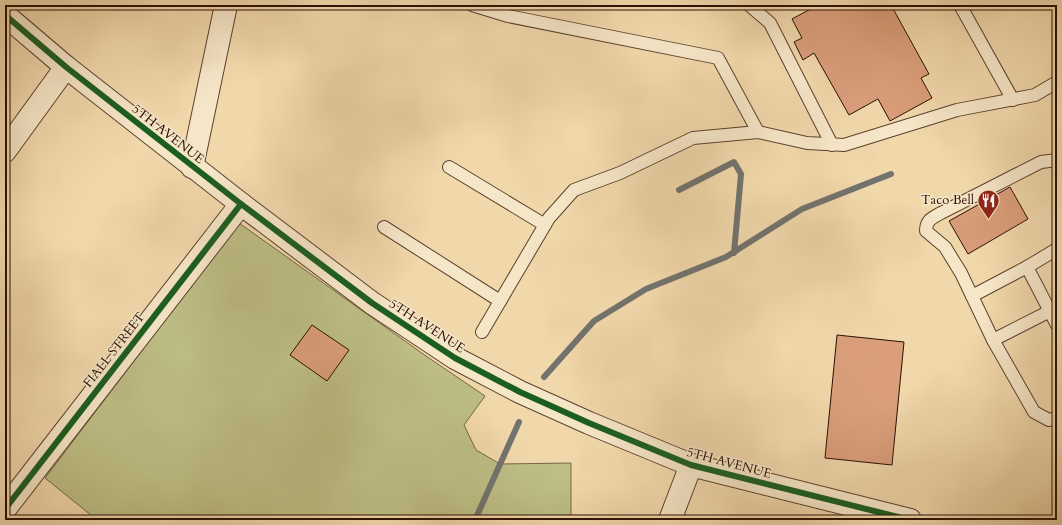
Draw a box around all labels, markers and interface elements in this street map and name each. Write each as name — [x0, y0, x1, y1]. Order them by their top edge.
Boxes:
street label: 5TH AVENUE — [128, 100, 208, 168]
restaurant icon: Taco Bell — [976, 187, 1002, 220]
place label: Taco Bell — [921, 191, 975, 209]
street label: 5TH AVENUE — [386, 295, 468, 357]
street label: FIALL STREET — [79, 308, 149, 391]
street label: 5TH AVENUE — [685, 443, 773, 483]

